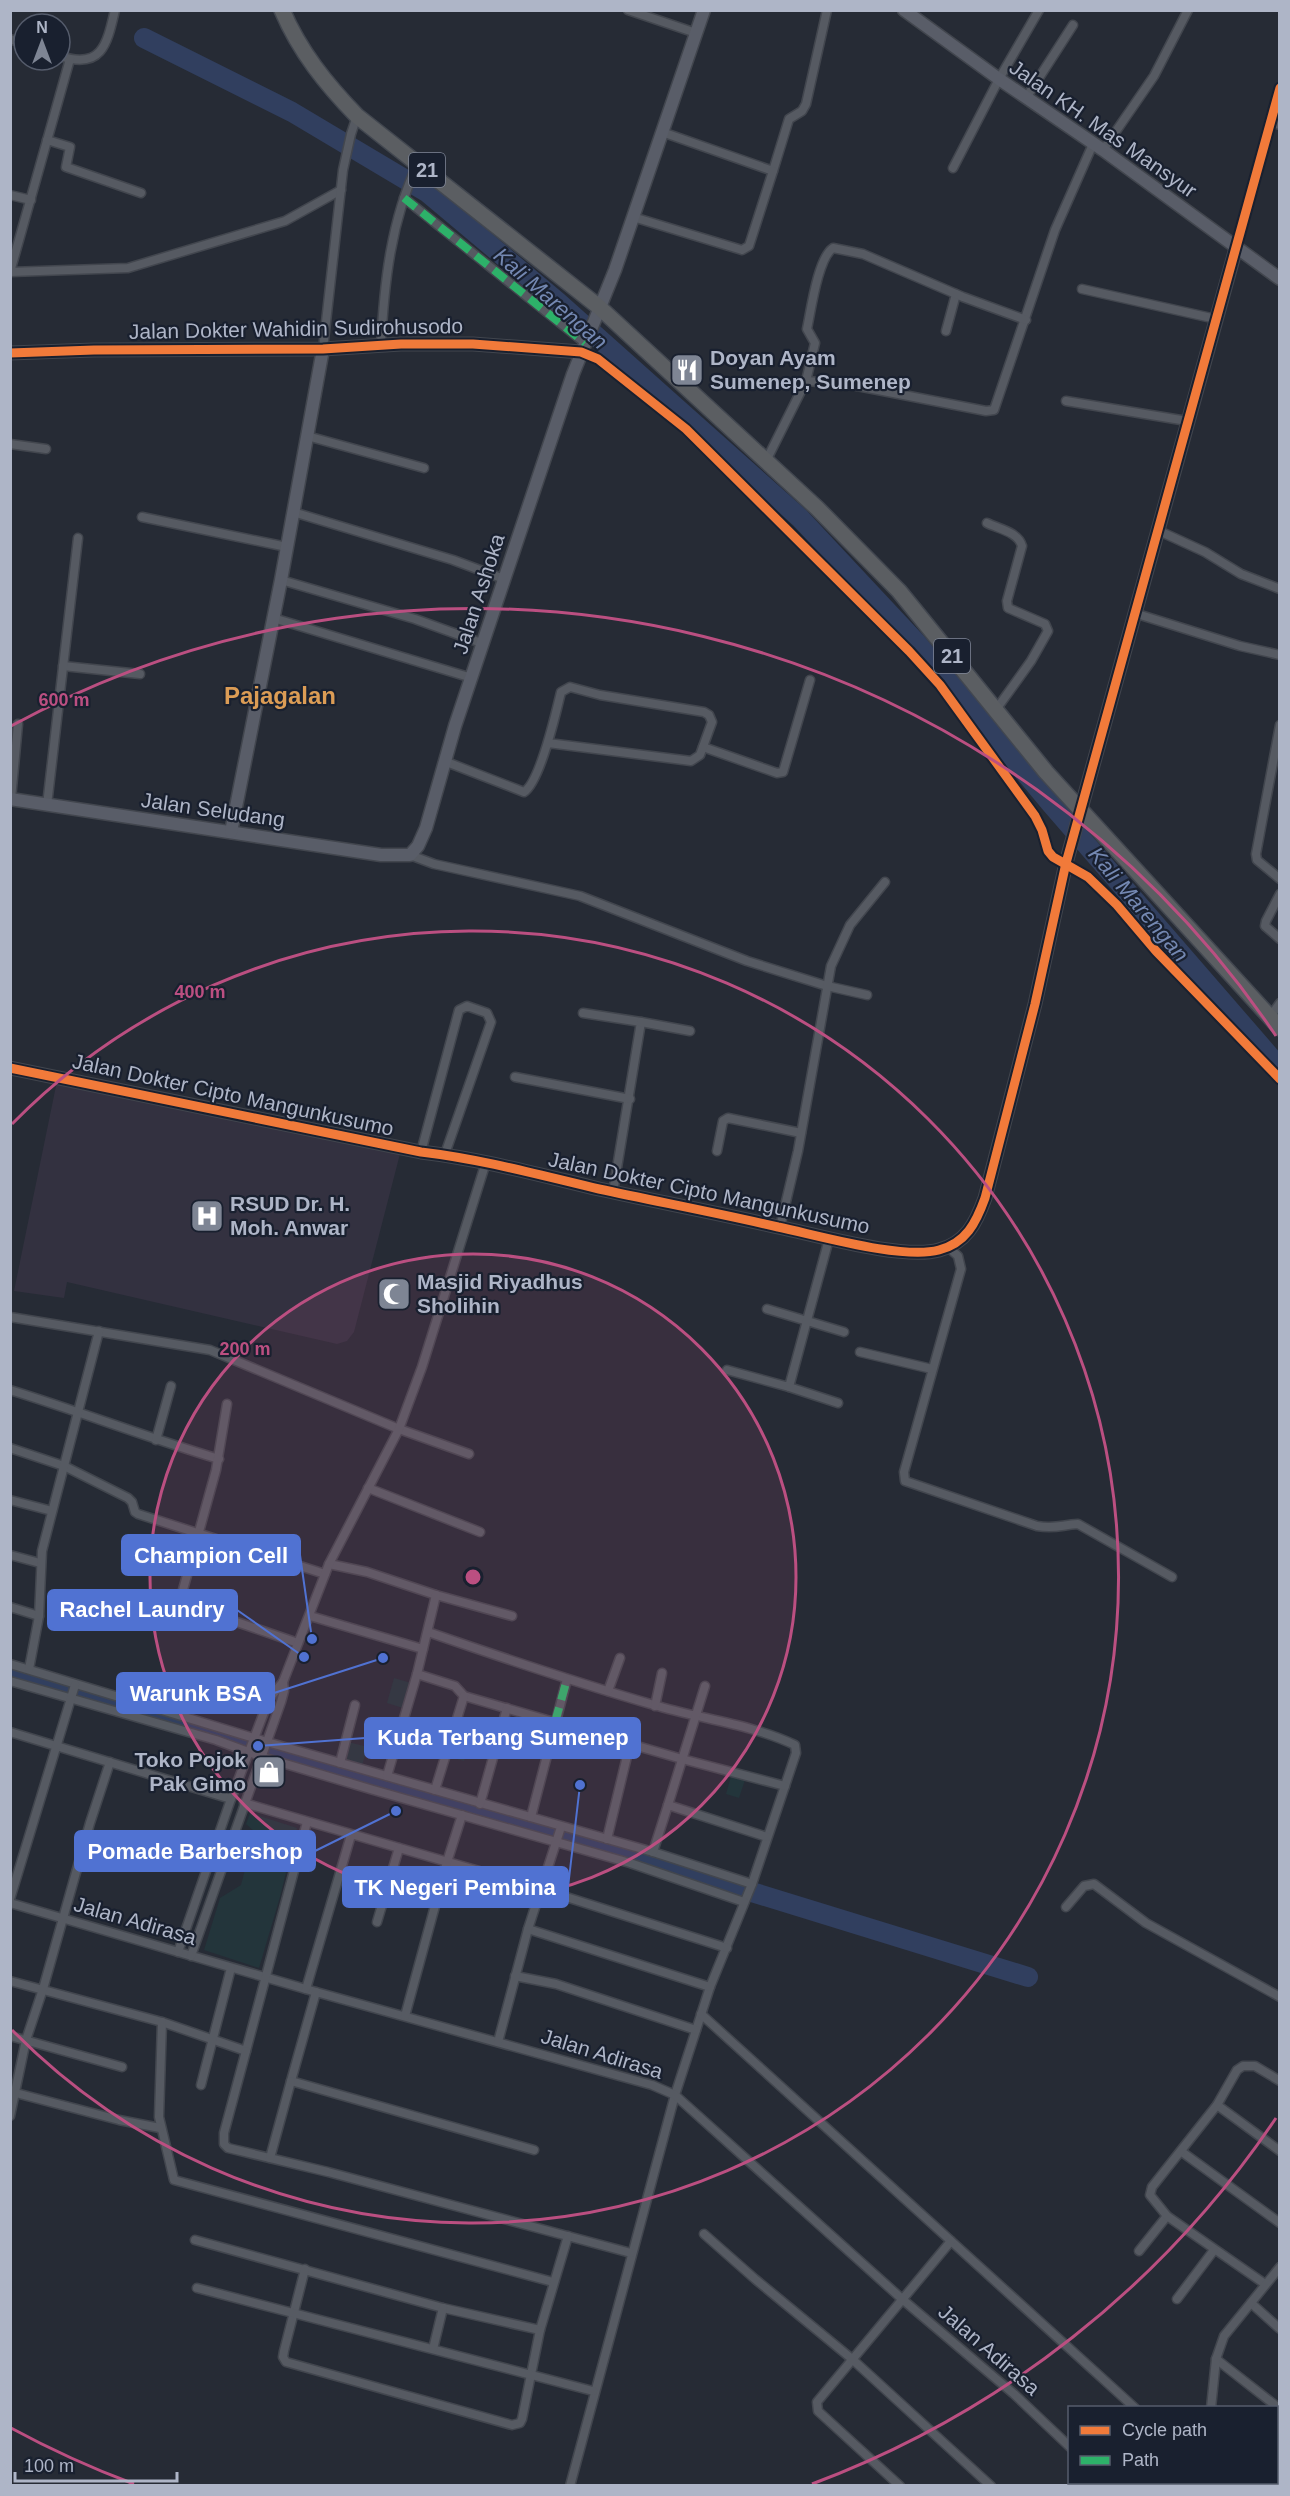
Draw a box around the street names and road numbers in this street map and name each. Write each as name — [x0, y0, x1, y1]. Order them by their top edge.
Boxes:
street label: Jalan KH. Mas Mansyur — [1005, 55, 1201, 202]
road number: 21 — [409, 153, 445, 187]
street label: Jalan Dokter Wahidin Sudirohusodo — [129, 314, 463, 343]
street label: Jalan Ashoka — [448, 531, 509, 657]
road number: 21 — [934, 639, 970, 673]
street label: Jalan Seludang — [140, 788, 286, 831]
street label: Jalan Dokter Cipto Mangunkusumo — [70, 1049, 396, 1140]
street label: Jalan Dokter Cipto Mangunkusumo — [546, 1147, 872, 1238]
street label: Jalan Adirasa — [71, 1892, 199, 1949]
street label: Jalan Adirasa — [538, 2024, 666, 2083]
street label: Jalan Adirasa — [934, 2300, 1045, 2400]

